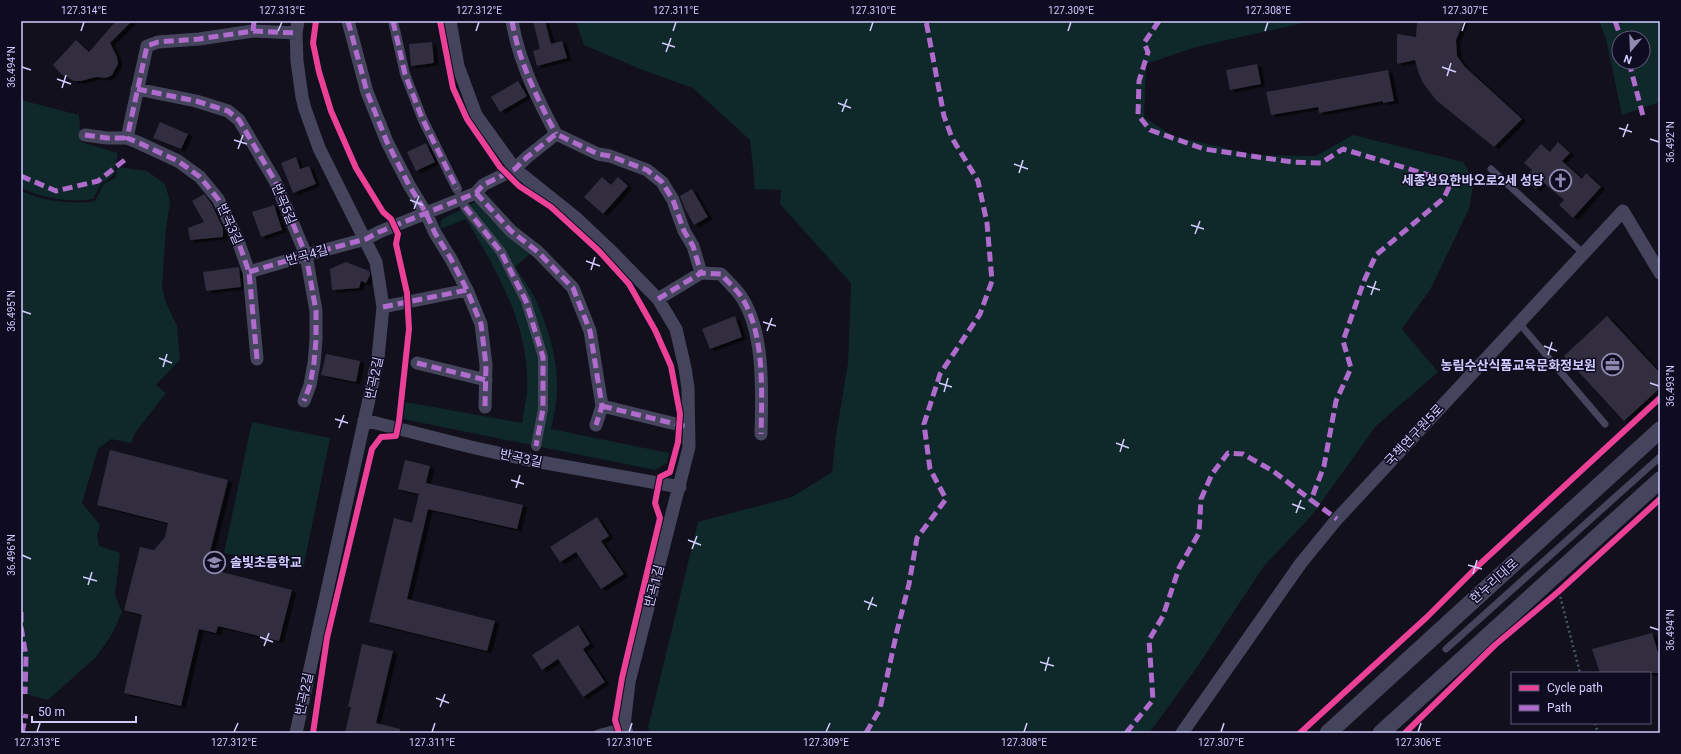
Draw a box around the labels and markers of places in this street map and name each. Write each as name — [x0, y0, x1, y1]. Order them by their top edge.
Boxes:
church icon: 세종성요한바오로2세 성당 — [1547, 167, 1573, 193]
place label: 세종성요한바오로2세 성당 — [1402, 173, 1544, 188]
office icon: 농림수산식품교육문화정보원 — [1599, 352, 1625, 378]
place label: 농림수산식품교육문화정보원 — [1441, 358, 1596, 373]
school or university icon: 솔빛초등학교 — [201, 549, 227, 575]
place label: 솔빛초등학교 — [230, 555, 302, 570]

